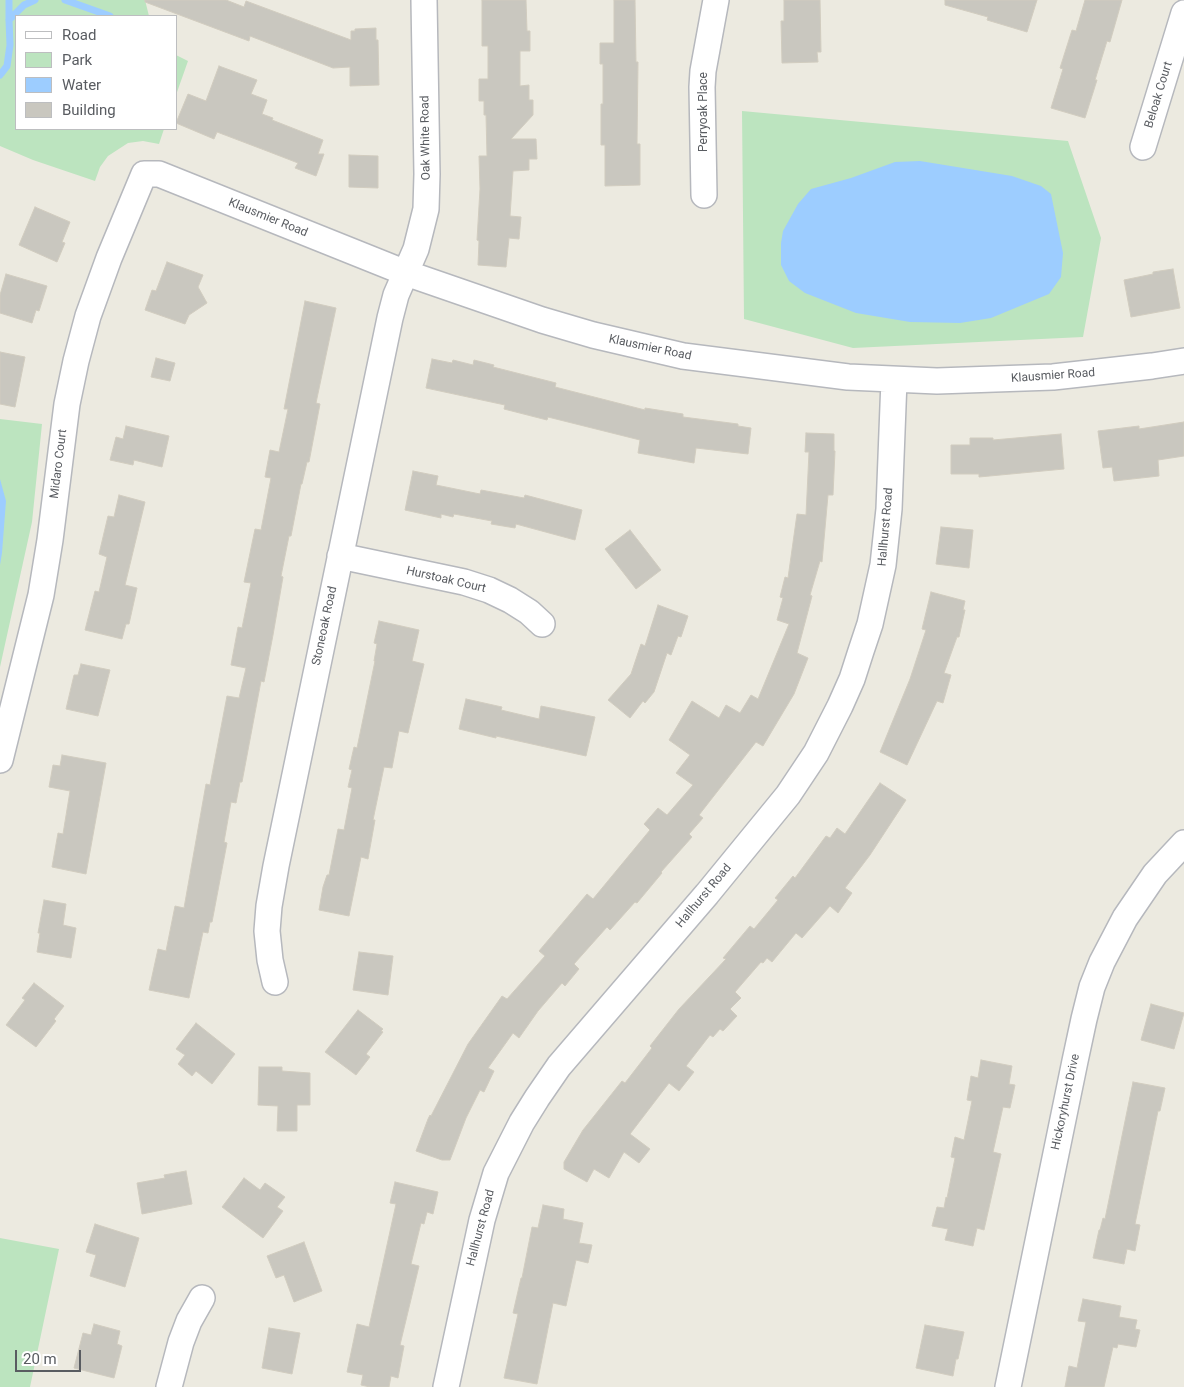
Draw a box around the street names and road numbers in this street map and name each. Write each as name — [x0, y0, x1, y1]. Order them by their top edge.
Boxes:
street label: Beloak Court — [1142, 60, 1176, 130]
street label: Perryoak Place — [697, 72, 711, 152]
street label: Oak White Road — [418, 95, 434, 181]
street label: Klausmier Road — [226, 196, 310, 240]
street label: Klausmier Road — [607, 332, 693, 364]
street label: Klausmier Road — [1011, 366, 1095, 386]
street label: Midaro Court — [48, 428, 70, 500]
street label: Hallhurst Road — [875, 487, 897, 567]
street label: Hurstoak Court — [405, 564, 487, 596]
street label: Stoneoak Road — [310, 585, 340, 667]
street label: Hallhurst Road — [673, 861, 735, 931]
street label: Hickoryhurst Drive — [1049, 1053, 1083, 1151]
street label: Hallhurst Road — [464, 1188, 498, 1268]

